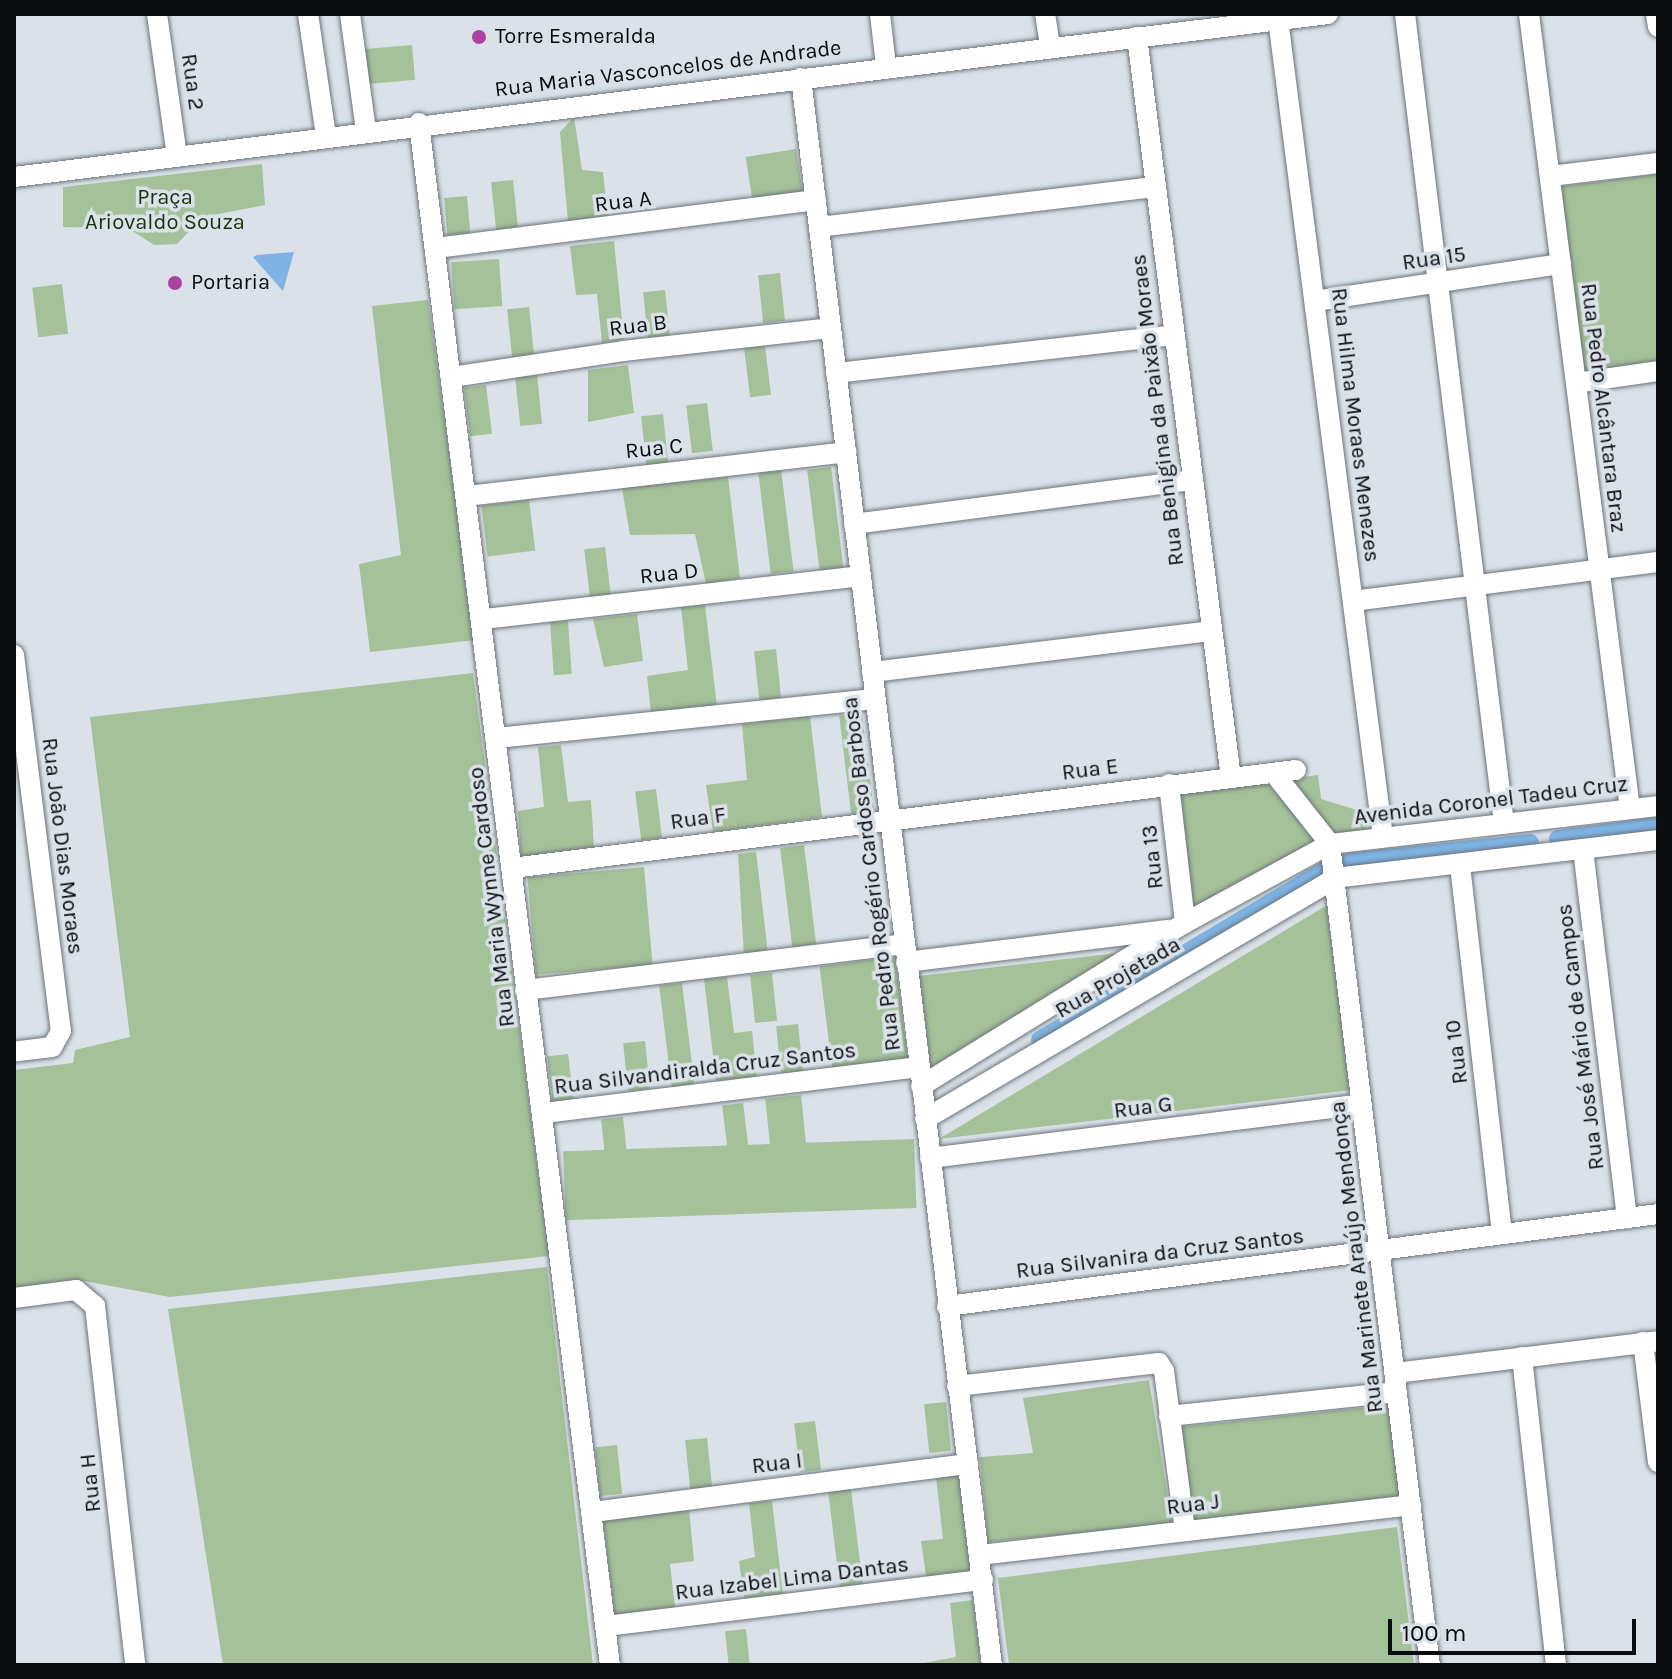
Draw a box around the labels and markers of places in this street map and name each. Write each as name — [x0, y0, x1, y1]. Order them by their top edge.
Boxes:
place label: Torre Esmeralda — [495, 24, 656, 50]
marker: Torre Esmeralda — [470, 28, 488, 46]
place label: Portaria — [191, 270, 270, 296]
marker: Portaria — [166, 274, 184, 292]

